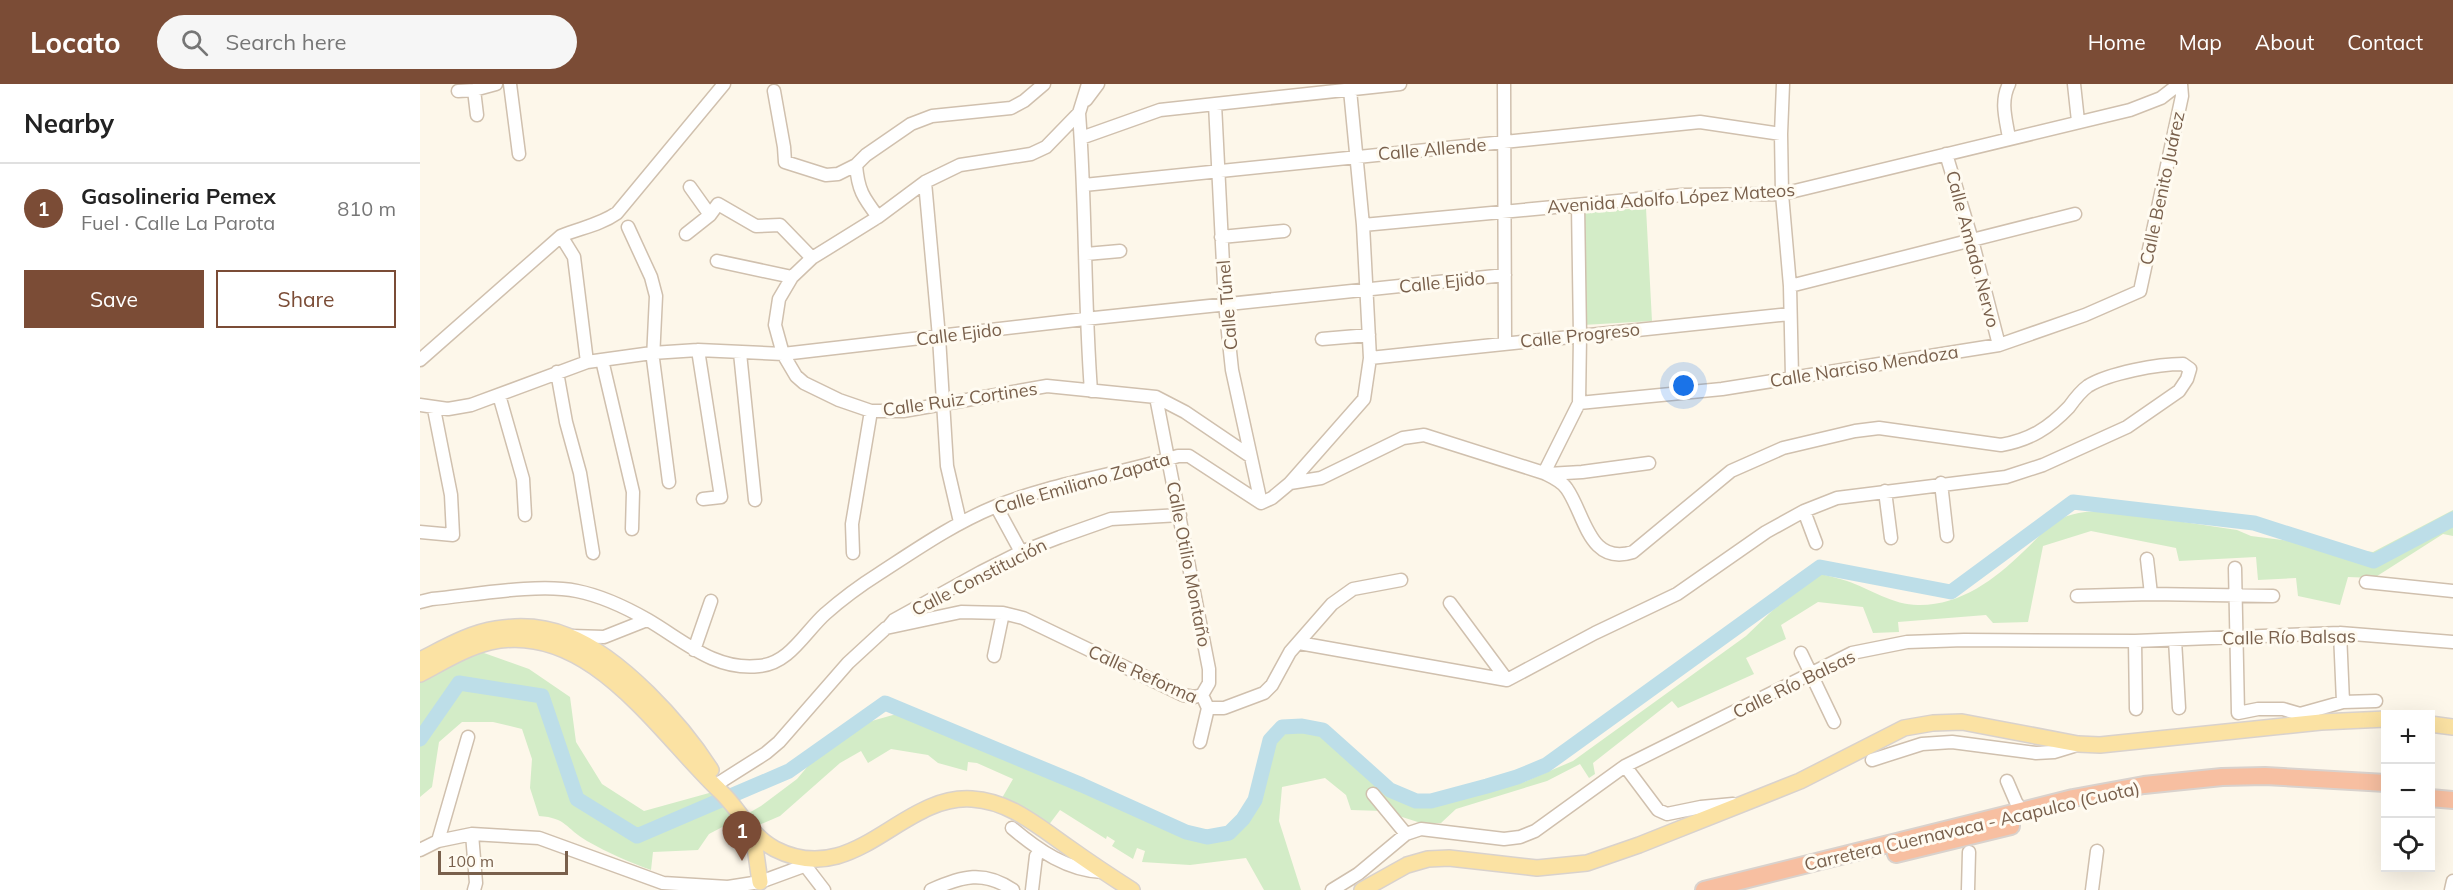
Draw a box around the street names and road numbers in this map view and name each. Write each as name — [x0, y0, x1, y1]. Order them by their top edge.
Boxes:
street label: Calle Benito Juárez — [2134, 109, 2190, 267]
street label: Calle Allende — [1377, 133, 1487, 165]
street label: Calle Amado Nervo — [1941, 168, 2005, 330]
street label: Avenida Adolfo López Mateos — [1546, 178, 1796, 218]
street label: Calle Túnel — [1212, 259, 1242, 351]
street label: Calle Ejido — [1398, 266, 1486, 298]
street label: Calle Ejido — [915, 317, 1003, 351]
street label: Calle Progreso — [1519, 317, 1641, 353]
street label: Calle Narciso Mendoza — [1768, 340, 1960, 392]
street label: Calle Ruiz Cortines — [881, 377, 1039, 421]
street label: Calle Emiliano Zapata — [992, 447, 1172, 519]
street label: Calle Otilio Montaño — [1162, 479, 1216, 649]
street label: Calle Constitución — [908, 533, 1050, 621]
street label: Calle Río Balsas — [2222, 624, 2356, 650]
street label: Calle Reforma — [1085, 640, 1201, 708]
street label: Calle Río Balsas — [1729, 644, 1859, 724]
street label: Carretera Cuernavaca - Acapulco (Cuota) — [1802, 776, 2142, 876]

